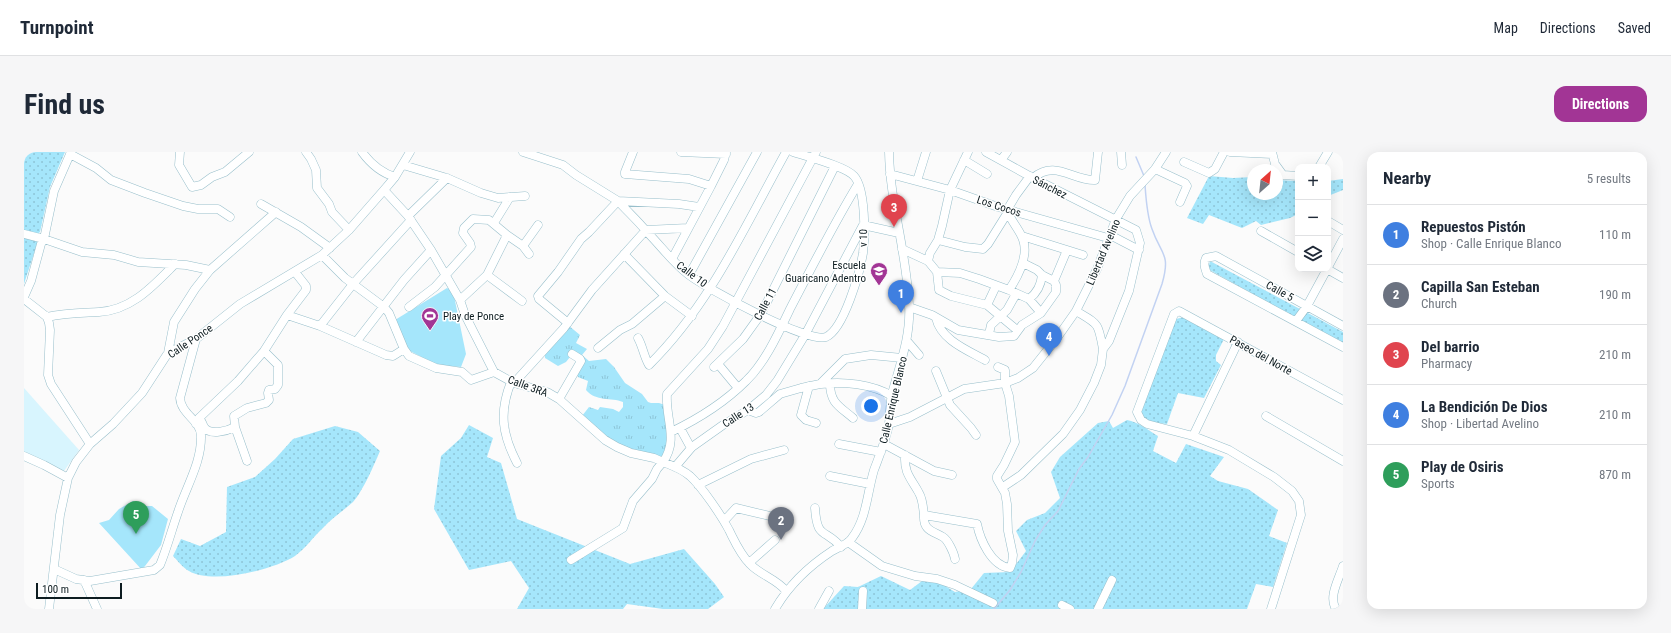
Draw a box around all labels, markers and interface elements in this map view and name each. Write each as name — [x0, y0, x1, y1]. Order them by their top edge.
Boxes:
text: Turnpoint — [20, 16, 94, 39]
text: Map — [1494, 20, 1518, 36]
text: Directions — [1540, 20, 1596, 36]
text: Saved — [1618, 20, 1651, 36]
button: Directions — [1554, 86, 1647, 122]
text: Find us — [24, 88, 105, 121]
north arrow — [1247, 164, 1283, 200]
map controls — [1295, 164, 1331, 272]
button: + — [1295, 164, 1331, 200]
text: Nearby — [1383, 168, 1431, 188]
text: 5 results — [1587, 171, 1631, 186]
street label: Sánchez — [1030, 173, 1069, 202]
street label: Los Cocos — [975, 193, 1023, 220]
pin: 3 — [881, 194, 907, 227]
button: − — [1295, 200, 1331, 236]
street label: Libertad Avelino — [1084, 217, 1123, 287]
text: Repuestos Pistón — [1421, 218, 1526, 236]
text: 1 — [1393, 227, 1399, 242]
text: 110 m — [1599, 227, 1631, 242]
street label: v 10 — [857, 229, 870, 247]
button: layers — [1295, 236, 1331, 272]
text: Shop · Calle Enrique Blanco — [1421, 236, 1561, 251]
street label: Calle 10 — [674, 259, 710, 290]
place label: Escuela Guaricano Adentro — [785, 259, 866, 285]
school or university icon: Escuela Guaricano Adentro — [869, 261, 889, 286]
text: Capilla San Esteban — [1421, 278, 1540, 296]
street label: Calle 5 — [1264, 279, 1296, 304]
pin: 1 — [888, 280, 914, 313]
street label: Calle 11 — [751, 286, 779, 323]
text: 2 — [1393, 287, 1399, 302]
text: 190 m — [1599, 287, 1631, 302]
text: Church — [1421, 296, 1457, 311]
sports icon: Play de Ponce — [420, 306, 440, 331]
place label: Play de Ponce — [443, 310, 504, 323]
street label: Calle Ponce — [165, 322, 215, 361]
pin: 4 — [1036, 323, 1062, 356]
street label: Paseo del Norte — [1227, 333, 1294, 378]
text: Del barrio — [1421, 338, 1480, 356]
text: 3 — [1393, 347, 1399, 362]
text: 210 m — [1599, 347, 1631, 362]
street label: Calle Enrique Blanco — [877, 355, 910, 445]
text: Pharmacy — [1421, 356, 1472, 371]
street label: Calle 3RA — [506, 373, 550, 400]
your location — [861, 396, 881, 416]
text: La Bendición De Dios — [1421, 398, 1548, 416]
street label: Calle 13 — [720, 400, 757, 430]
text: 4 — [1393, 407, 1399, 422]
text: 210 m — [1599, 407, 1631, 422]
text: Shop · Libertad Avelino — [1421, 416, 1539, 431]
text: Play de Osiris — [1421, 458, 1504, 476]
text: 5 — [1393, 467, 1399, 482]
text: 870 m — [1599, 467, 1631, 482]
text: Sports — [1421, 476, 1455, 491]
pin: 5 — [123, 501, 149, 534]
pin: 2 — [768, 507, 794, 540]
scale bar — [36, 581, 122, 600]
text: 100 m — [42, 583, 69, 596]

